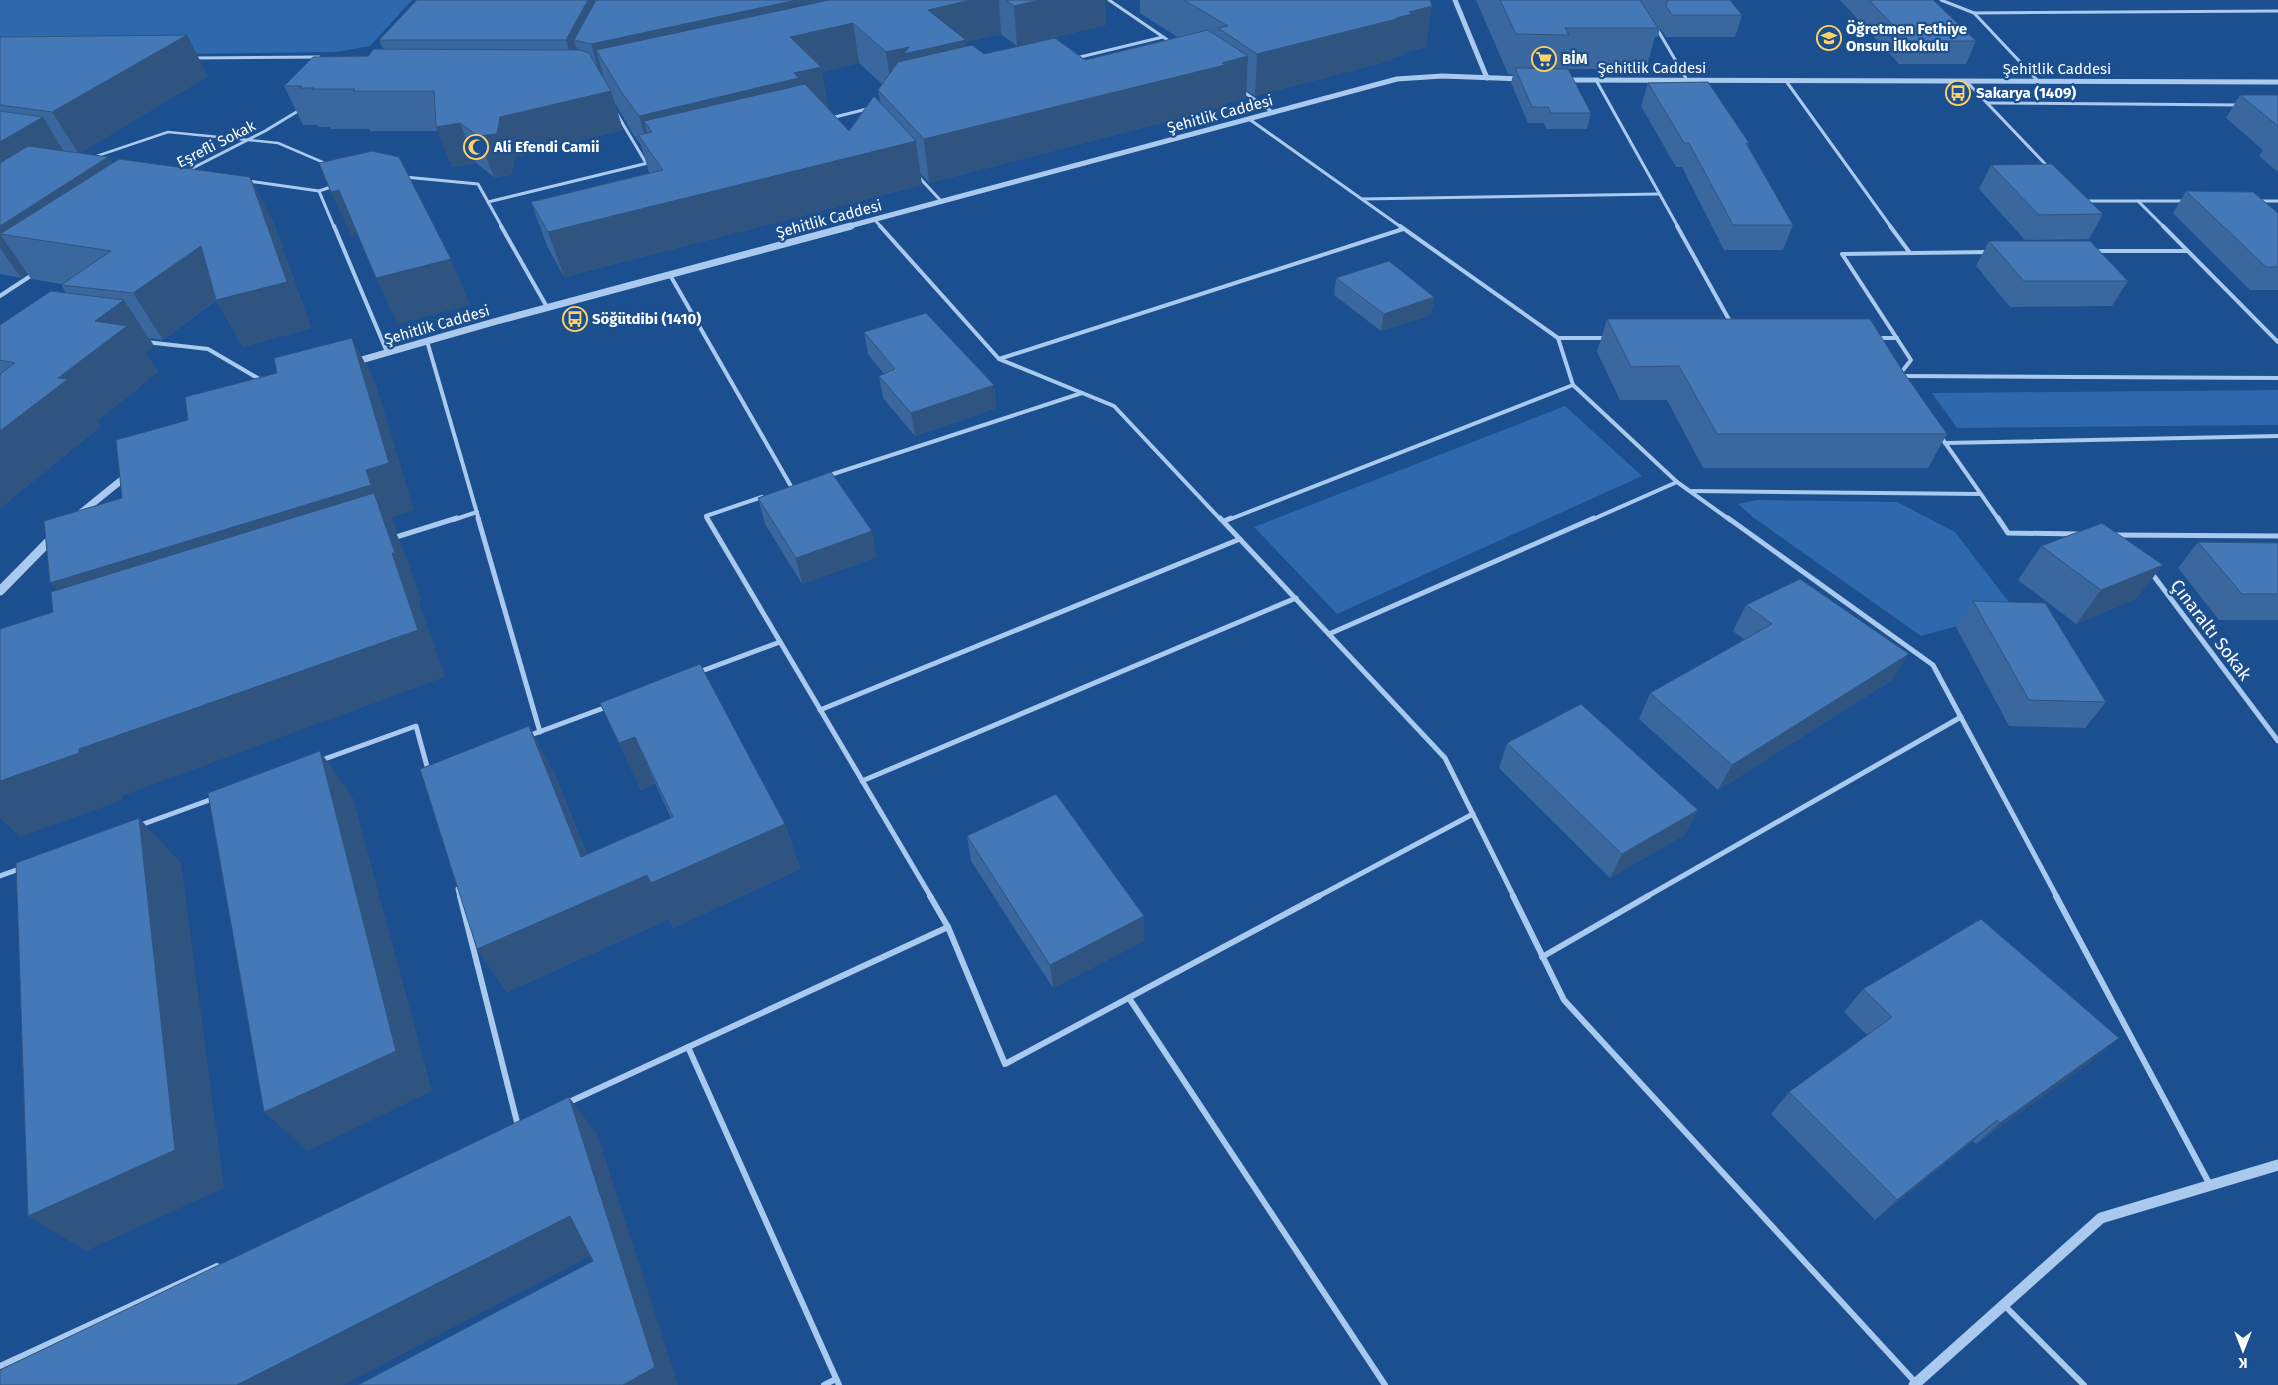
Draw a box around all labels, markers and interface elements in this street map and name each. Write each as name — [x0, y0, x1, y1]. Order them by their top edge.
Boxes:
place label: Öğretmen Fethiye Onsun İlkokulu — [1846, 20, 1967, 55]
school or university icon: Öğretmen Fethiye Onsun İlkokulu — [1816, 25, 1842, 51]
supermarket icon: BİM — [1531, 46, 1557, 72]
place label: BİM — [1562, 50, 1588, 68]
street label: Şehitlik Caddesi — [1598, 59, 1706, 77]
street label: Şehitlik Caddesi — [2003, 60, 2111, 78]
bus stop icon: Sakarya (1409) — [1945, 80, 1971, 106]
place label: Sakarya (1409) — [1976, 84, 2076, 102]
street label: Şehitlik Caddesi — [1165, 91, 1275, 137]
street label: Eşrefli Sokak — [174, 116, 259, 171]
mosque icon: Ali Efendi Camii — [463, 134, 489, 160]
place label: Ali Efendi Camii — [493, 138, 599, 156]
street label: Şehitlik Caddesi — [774, 196, 884, 242]
street label: Şehitlik Caddesi — [382, 301, 492, 349]
bus stop icon: Söğütdibi (1410) — [562, 306, 588, 332]
place label: Söğütdibi (1410) — [592, 310, 701, 328]
street label: Çınaraltı Sokak — [2166, 575, 2257, 686]
north arrow — [2218, 1325, 2268, 1375]
text: K — [2237, 1354, 2247, 1371]

